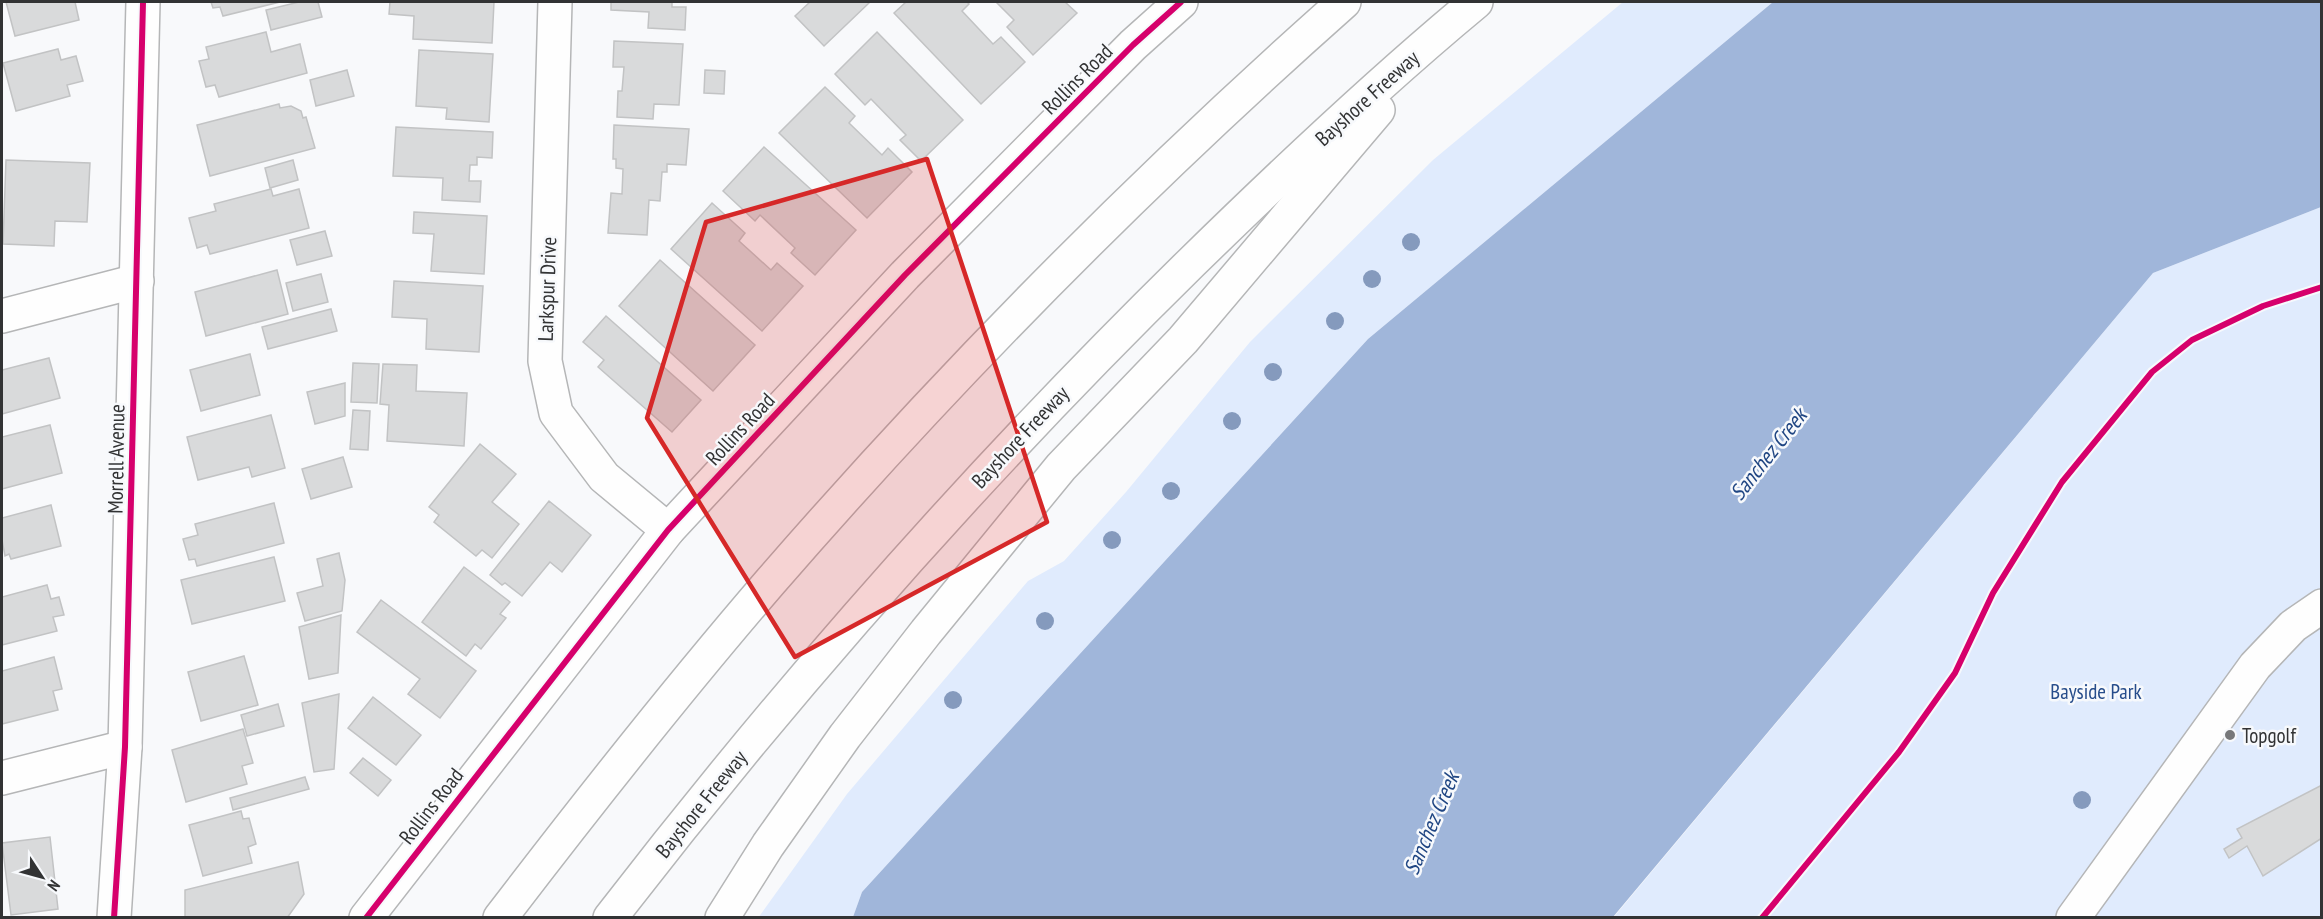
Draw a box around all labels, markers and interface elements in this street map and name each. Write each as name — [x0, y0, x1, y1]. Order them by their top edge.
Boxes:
street label: Rollins Road — [1036, 38, 1118, 120]
street label: Bayshore Freeway — [1309, 44, 1425, 152]
street label: Larkspur Drive — [532, 236, 562, 342]
street label: Bayshore Freeway — [966, 380, 1074, 494]
street label: Rollins Road — [700, 387, 780, 471]
water label: Sanchez Creek — [1724, 401, 1814, 505]
street label: Morrell Avenue — [102, 404, 130, 514]
park label: Bayside Park — [2050, 678, 2142, 705]
place label: Topgolf — [2242, 722, 2296, 749]
marker: Topgolf — [2223, 728, 2237, 742]
street label: Bayshore Freeway — [649, 745, 753, 863]
street label: Rollins Road — [393, 763, 469, 849]
water label: Sanchez Creek — [1397, 765, 1466, 879]
north arrow — [12, 847, 72, 907]
text: N — [44, 876, 65, 895]

